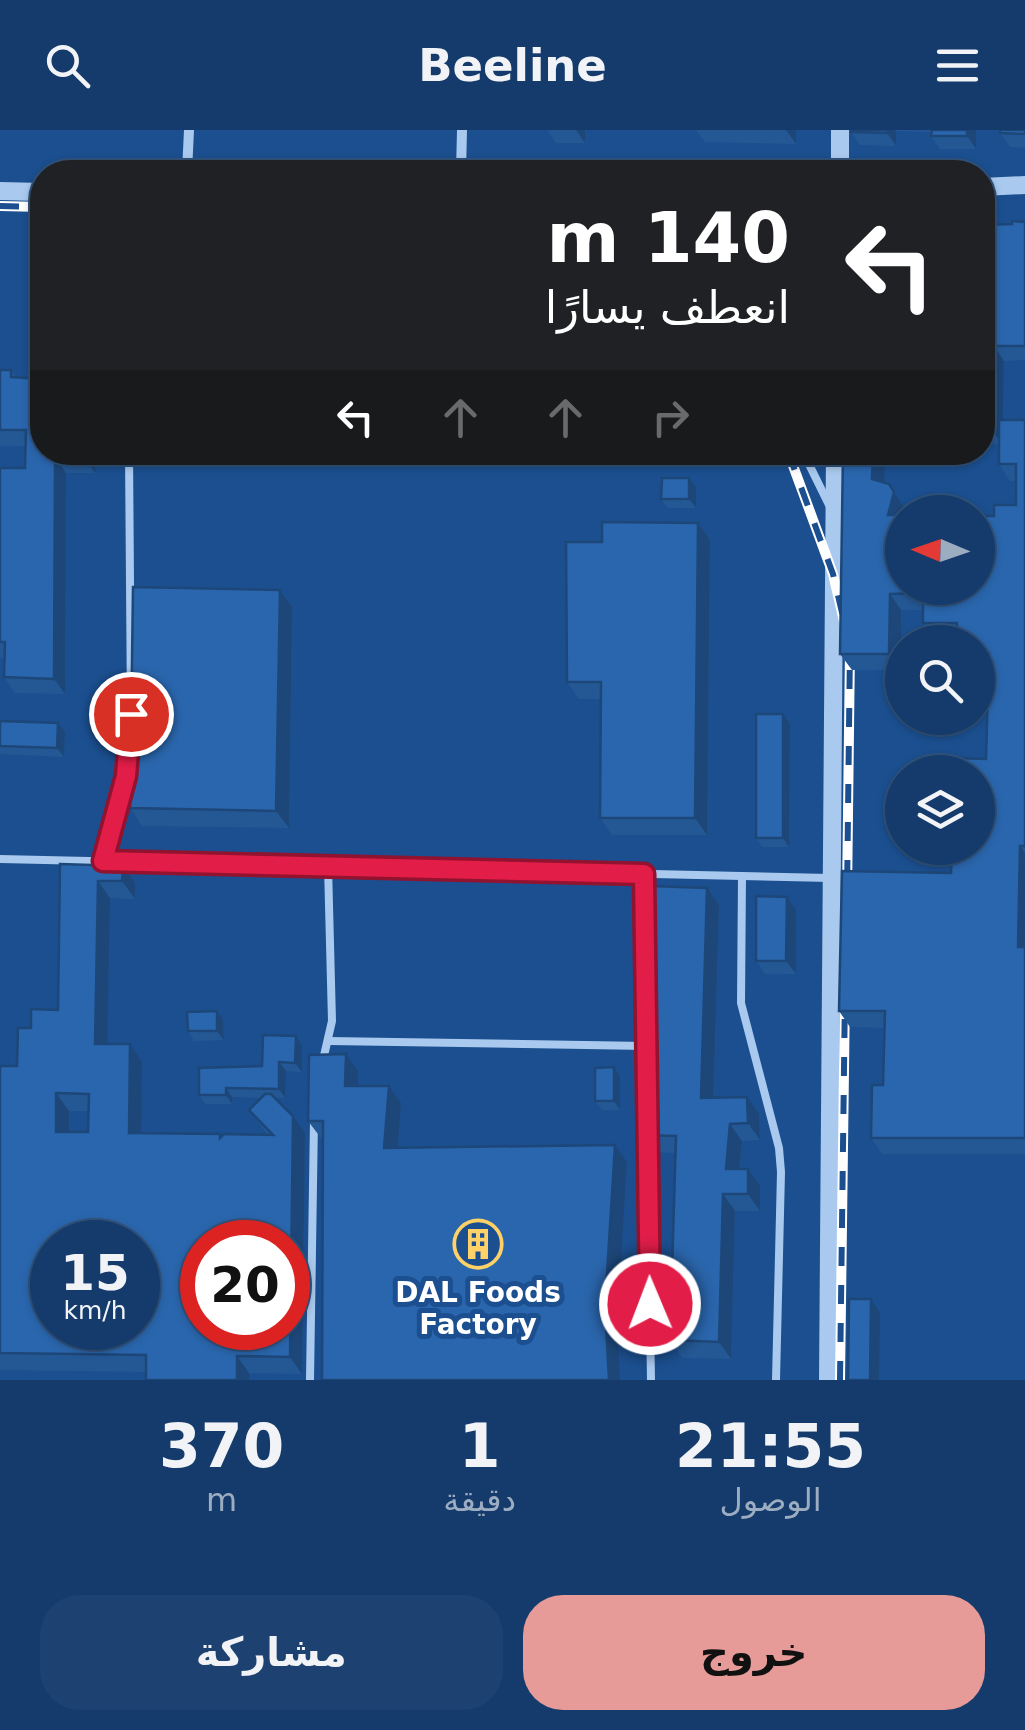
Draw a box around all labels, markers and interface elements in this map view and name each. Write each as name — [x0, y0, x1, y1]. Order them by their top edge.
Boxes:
icon: search — [40, 38, 95, 93]
icon: menu — [930, 38, 985, 93]
text: Beeline — [418, 39, 607, 92]
text: 140 m — [547, 197, 790, 279]
icon: left — [825, 200, 955, 330]
text: انعطف يسارًا — [545, 281, 790, 334]
icon: left — [328, 390, 383, 445]
icon: ahead — [433, 390, 488, 445]
icon: ahead — [538, 390, 593, 445]
icon: right — [643, 390, 698, 445]
north arrow — [885, 495, 995, 605]
map controls — [885, 495, 995, 865]
button: search — [885, 625, 995, 735]
pin — [89, 672, 174, 757]
icon: arrive — [104, 687, 159, 742]
button: layers — [885, 755, 995, 865]
building icon: DAL Foods Factory — [452, 1218, 504, 1270]
speed limit sign: 20 — [180, 1220, 310, 1350]
text: 15 — [60, 1244, 130, 1302]
position arrow — [598, 1252, 702, 1356]
place label: DAL Foods Factory — [395, 1276, 561, 1341]
text: km/h — [63, 1296, 127, 1325]
text: 370 — [159, 1411, 284, 1481]
text: 1 — [459, 1411, 501, 1481]
text: 21:55 — [675, 1411, 866, 1481]
text: m — [206, 1481, 237, 1519]
text: دقيقة — [443, 1481, 516, 1519]
text: الوصول — [719, 1481, 822, 1519]
button: مشاركة — [40, 1595, 503, 1710]
button: خروج — [523, 1595, 985, 1710]

